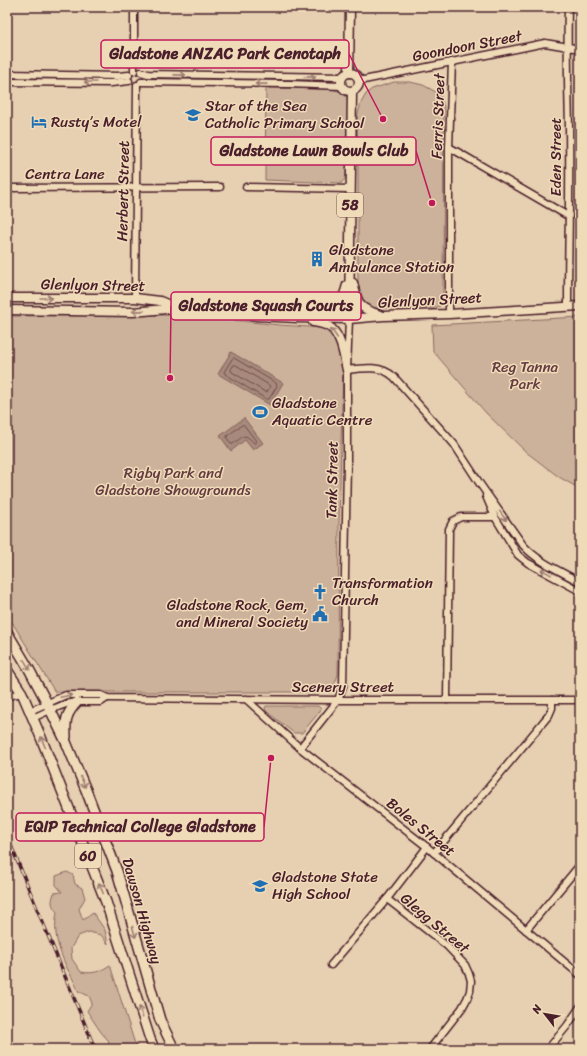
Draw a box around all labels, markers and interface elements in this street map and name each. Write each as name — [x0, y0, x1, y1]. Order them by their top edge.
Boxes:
street label: Goondoon Street — [410, 22, 525, 69]
text: Gladstone ANZAC Park Cenotaph — [108, 39, 341, 68]
callout: Gladstone ANZAC Park Cenotaph — [101, 40, 349, 68]
one-way arrow — [173, 71, 186, 78]
street label: Ferris Street — [424, 72, 453, 159]
one-way arrow — [303, 73, 316, 80]
one-way arrow — [84, 78, 97, 86]
one-way arrow — [255, 80, 268, 88]
place label: Star of the Sea Catholic Primary School — [205, 93, 365, 136]
school or university icon: Star of the Sea Catholic Primary School — [184, 106, 202, 124]
place label: Rusty’s Motel — [51, 109, 142, 135]
hotel icon: Rusty’s Motel — [30, 113, 48, 131]
street label: Eden Street — [543, 117, 569, 197]
text: Gladstone Lawn Bowls Club — [218, 136, 409, 165]
callout: Gladstone Lawn Bowls Club — [211, 137, 416, 165]
street label: Herbert Street — [109, 140, 137, 242]
street label: Centra Lane — [25, 161, 105, 187]
road number: 58 — [337, 193, 363, 217]
place label: Gladstone Ambulance Station — [328, 237, 454, 280]
building icon: Gladstone Ambulance Station — [308, 250, 326, 268]
street label: Glenlyon Street — [41, 271, 146, 299]
street label: Glenlyon Street — [377, 284, 483, 316]
text: Gladstone Squash Courts — [178, 291, 354, 320]
callout: Gladstone Squash Courts — [171, 292, 361, 320]
one-way arrow — [39, 294, 52, 302]
one-way arrow — [132, 308, 145, 315]
one-way arrow — [330, 328, 338, 339]
park label: Reg Tanna Park — [492, 354, 559, 397]
place label: Gladstone Aquatic Centre — [271, 390, 373, 433]
sports icon: Gladstone Aquatic Centre — [251, 403, 269, 421]
street label: Tank Street — [318, 440, 346, 519]
park label: Rigby Park and Gladstone Showgrounds — [95, 460, 252, 503]
one-way arrow — [499, 510, 507, 521]
one-way arrow — [540, 568, 552, 576]
place label: Transformation Church — [332, 570, 433, 613]
church icon: Transformation Church — [311, 583, 329, 601]
place label: Gladstone Rock, Gem, and Mineral Society — [167, 592, 308, 635]
public building icon: Gladstone Rock, Gem, and Mineral Society — [311, 605, 329, 623]
one-way arrow — [23, 659, 31, 670]
street label: Scenery Street — [292, 674, 395, 700]
one-way arrow — [59, 692, 72, 700]
one-way arrow — [39, 736, 46, 748]
one-way arrow — [80, 776, 88, 788]
street label: Boles Street — [381, 791, 462, 863]
text: EQIP Technical College Gladstone — [24, 812, 256, 841]
callout: EQIP Technical College Gladstone — [16, 813, 264, 841]
road number: 60 — [75, 844, 101, 868]
street label: Dawson Highway — [114, 855, 170, 967]
place label: Gladstone State High School — [272, 864, 378, 907]
school or university icon: Gladstone State High School — [251, 877, 269, 895]
one-way arrow — [97, 883, 105, 895]
street label: Glegg Street — [394, 886, 476, 961]
one-way arrow — [131, 925, 138, 938]
north arrow — [525, 994, 565, 1034]
text: N — [526, 1001, 547, 1018]
one-way arrow — [137, 1006, 144, 1019]

